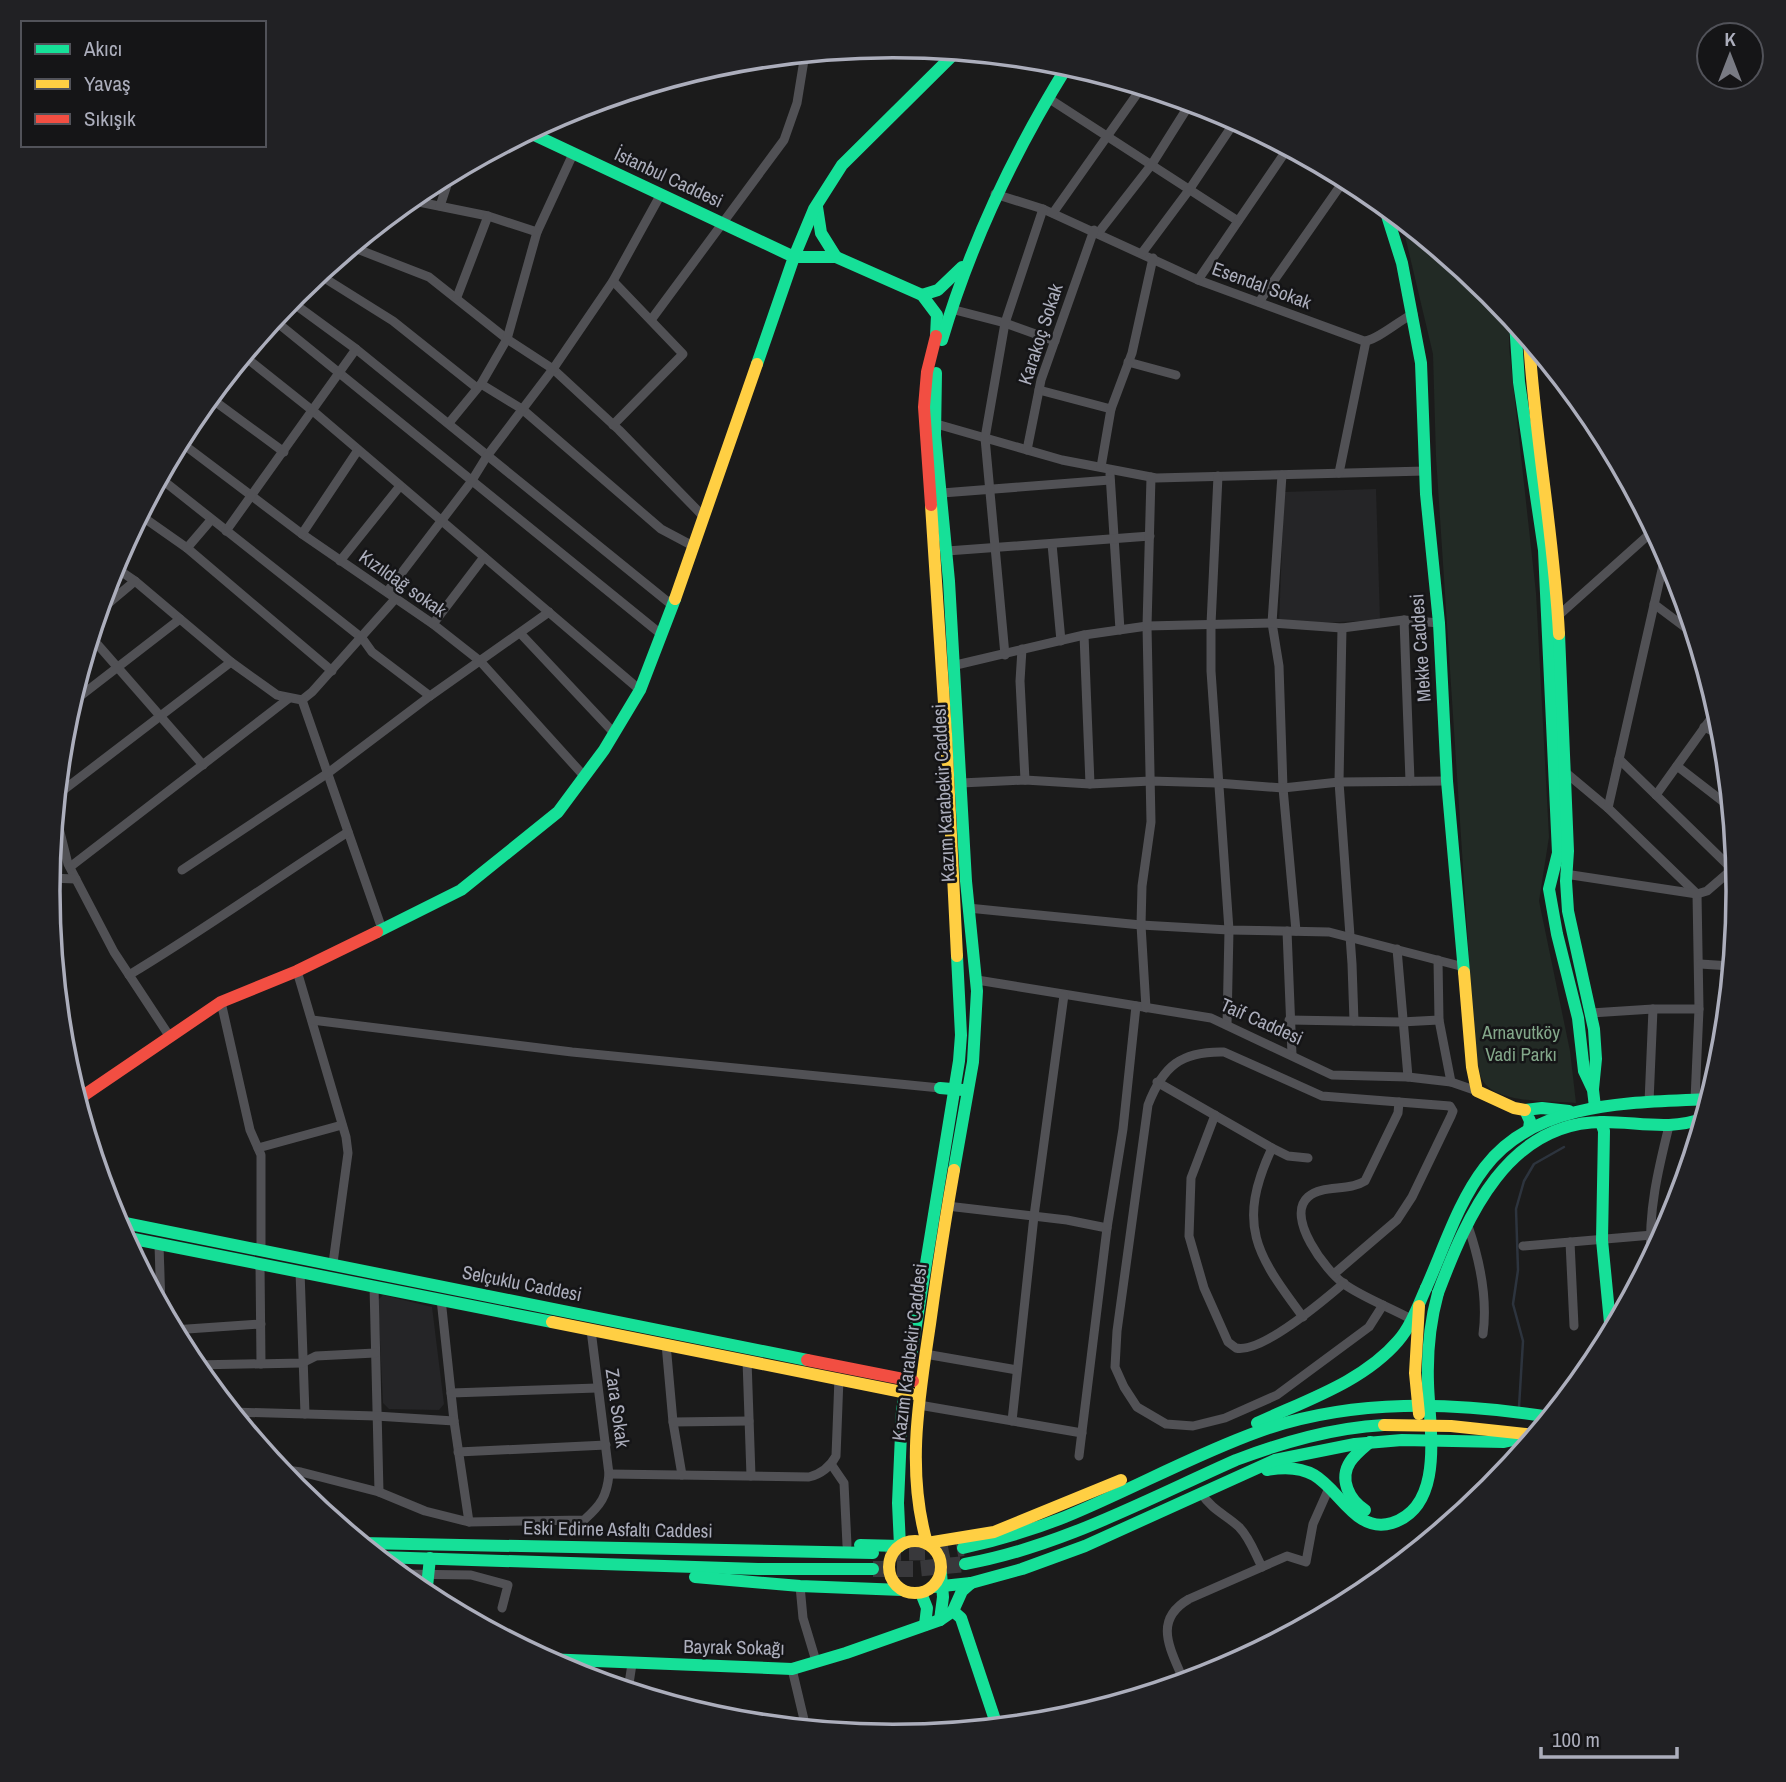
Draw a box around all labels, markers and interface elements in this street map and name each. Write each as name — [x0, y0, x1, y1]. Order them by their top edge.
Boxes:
legend — [21, 21, 266, 147]
north arrow — [1695, 21, 1765, 91]
text: K — [1724, 26, 1736, 52]
text: Akıcı — [83, 34, 122, 63]
text: Yavaş — [84, 69, 131, 98]
text: Sıkışık — [84, 104, 136, 133]
street label: İstanbul Caddesi — [611, 141, 727, 213]
street label: Esendal Sokak — [1209, 255, 1315, 315]
street label: Karakoç Sokak — [1011, 280, 1069, 388]
street label: Kızıldağ sokak — [354, 543, 452, 623]
street label: Mekke Caddesi — [1403, 593, 1437, 703]
street label: Kazım Karabekir Caddesi — [925, 703, 961, 883]
street label: Taif Caddesi — [1217, 991, 1307, 1051]
park label: Arnavutköy Vadi Parkı — [1481, 1019, 1560, 1067]
street label: Selçuklu Caddesi — [460, 1259, 584, 1307]
street label: Kazım Karabekir Caddesi — [885, 1262, 933, 1442]
street label: Zara Sokak — [600, 1367, 636, 1449]
street label: Eski Edirne Asfaltı Caddesi — [523, 1514, 713, 1544]
street label: Bayrak Sokağı — [683, 1633, 785, 1661]
scale bar — [1541, 1716, 1678, 1760]
text: 100 m — [1552, 1725, 1600, 1754]

